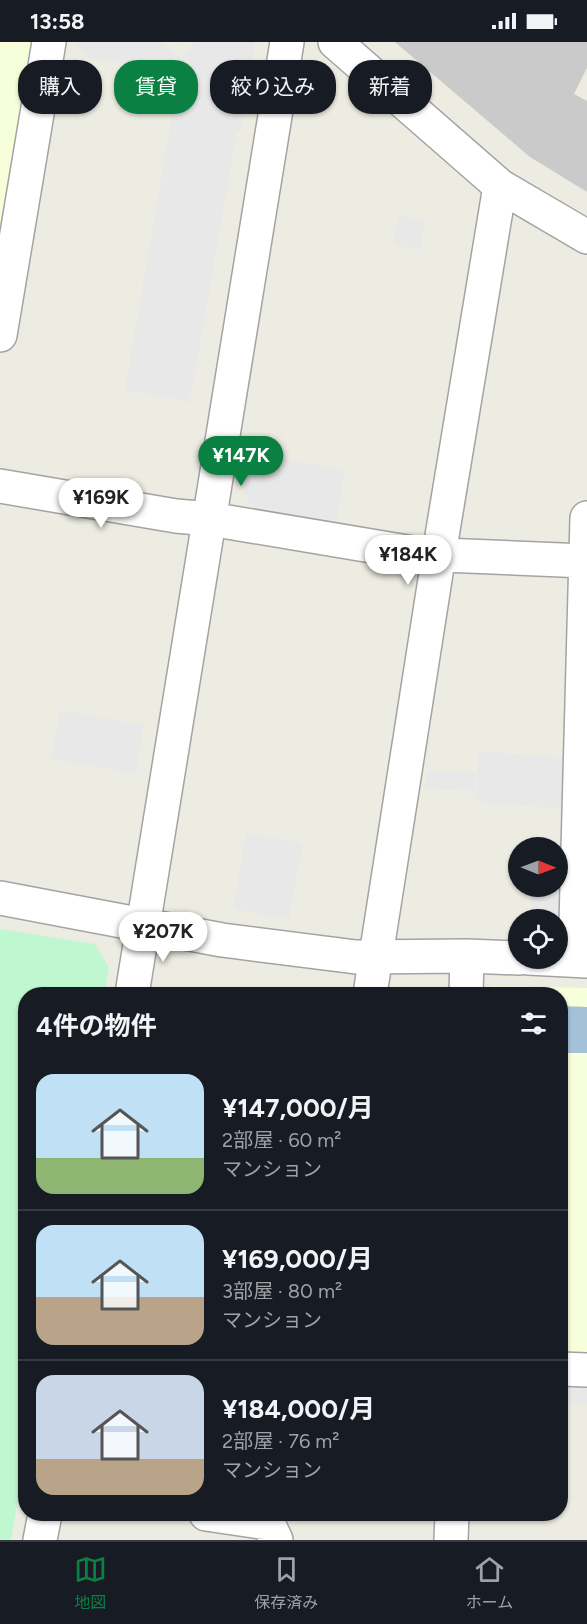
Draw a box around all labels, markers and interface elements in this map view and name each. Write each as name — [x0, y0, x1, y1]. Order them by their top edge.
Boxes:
text: 13:58 — [30, 8, 84, 35]
chip: 購入 — [18, 60, 102, 114]
chip: 賃貸 — [114, 60, 198, 114]
chip: 絞り込み — [210, 60, 336, 114]
chip: 新着 — [348, 60, 432, 114]
pin: ¥147K — [199, 436, 283, 487]
text: ¥147K — [212, 443, 270, 467]
pin: ¥169K — [59, 478, 143, 529]
text: ¥169K — [73, 485, 129, 509]
pin: ¥184K — [366, 535, 450, 586]
text: ¥184K — [379, 542, 437, 566]
north arrow — [508, 837, 568, 897]
map controls — [508, 837, 568, 969]
button: locate — [508, 909, 568, 969]
pin: ¥207K — [121, 912, 205, 963]
text: ¥207K — [133, 919, 193, 943]
icon: filters — [517, 1007, 550, 1040]
text: 4件の物件 — [36, 1010, 156, 1042]
text: ¥147,000/月 — [222, 1092, 374, 1124]
icon: home — [84, 1098, 156, 1170]
text: 2部屋 · 60 m² — [222, 1128, 341, 1152]
text: マンション — [222, 1157, 322, 1181]
text: ¥169,000/月 — [222, 1243, 373, 1275]
icon: home — [84, 1249, 156, 1321]
text: 3部屋 · 80 m² — [222, 1279, 342, 1303]
text: マンション — [222, 1308, 322, 1332]
text: ¥184,000/月 — [222, 1393, 375, 1425]
icon: home — [84, 1399, 156, 1471]
text: 2部屋 · 76 m² — [222, 1429, 339, 1453]
text: マンション — [222, 1458, 322, 1482]
tab: 地図 — [74, 1553, 107, 1613]
tab: 保存済み — [254, 1553, 318, 1613]
tab: ホーム — [466, 1553, 513, 1613]

